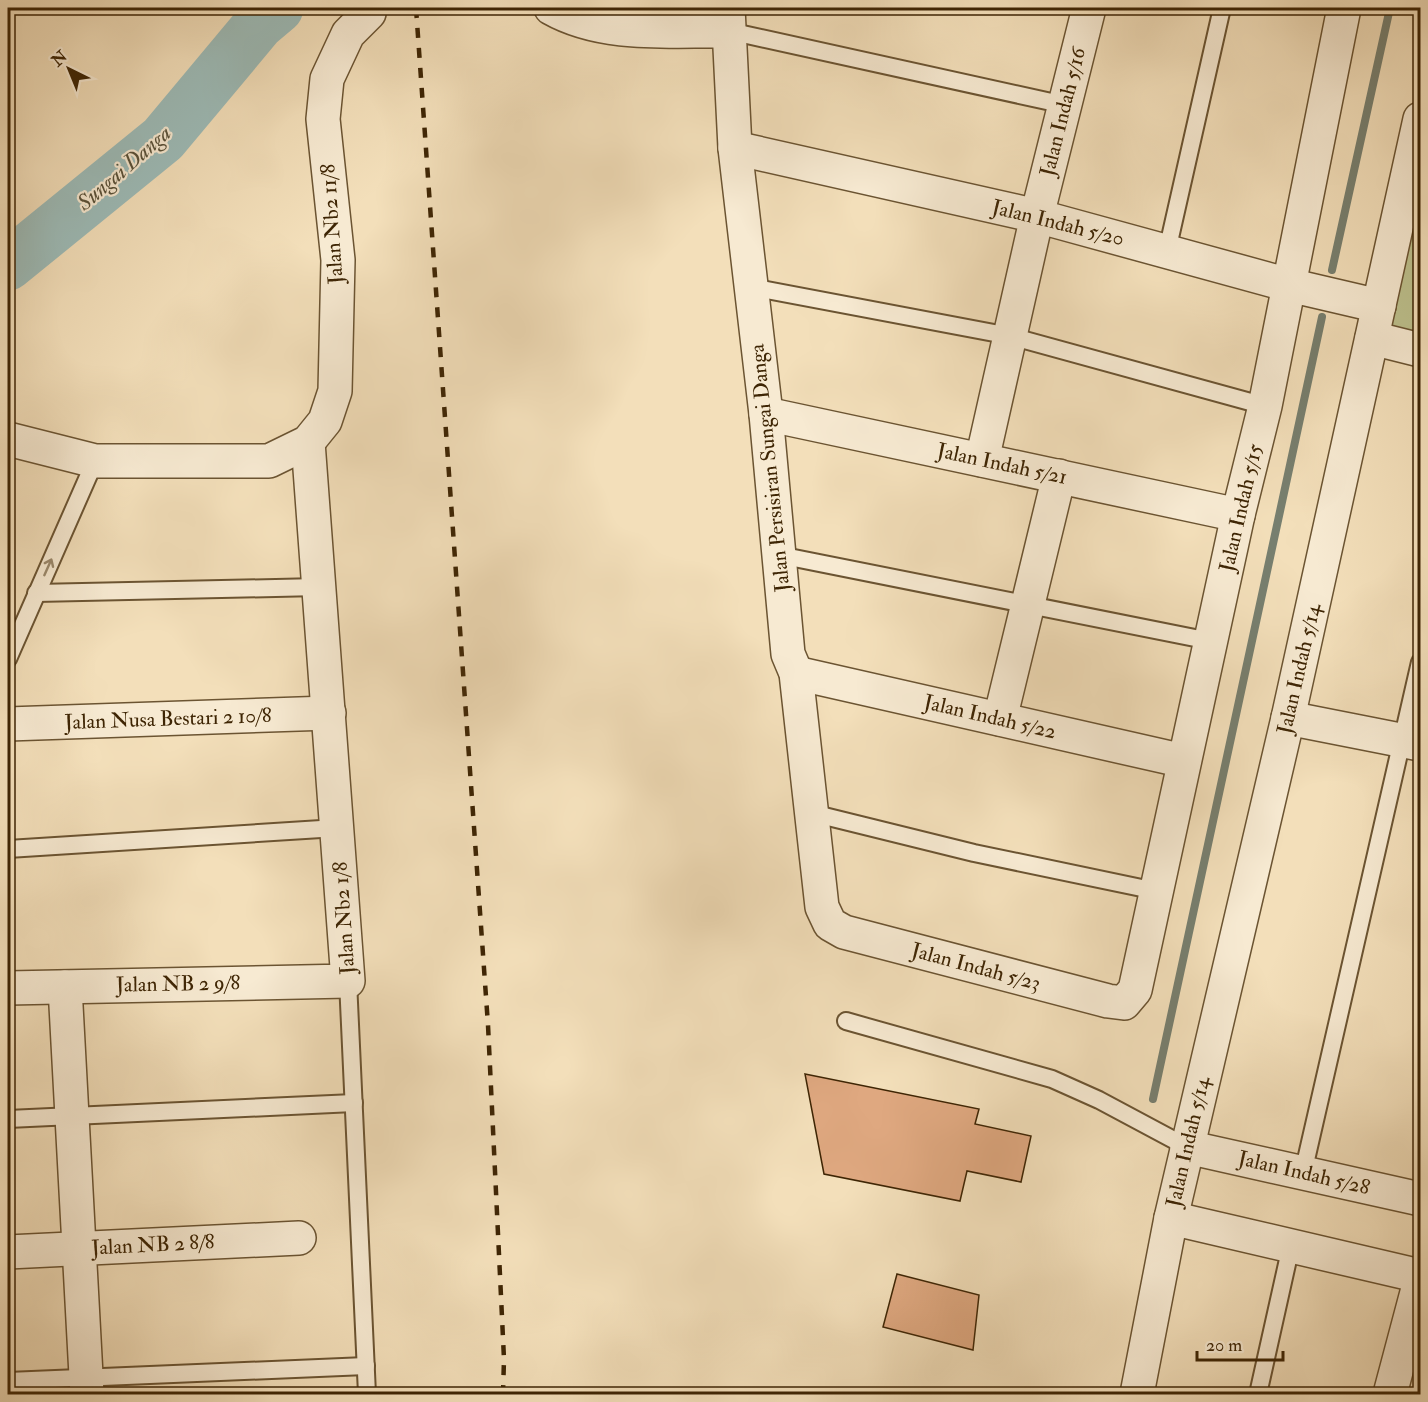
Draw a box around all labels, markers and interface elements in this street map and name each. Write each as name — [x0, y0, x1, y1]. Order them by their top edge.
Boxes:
north arrow — [39, 39, 99, 99]
street label: Jalan Indah 5/16 — [1034, 43, 1092, 180]
text: N — [47, 46, 72, 72]
water label: Sungai Danga — [70, 119, 177, 217]
street label: Jalan Nb2 11/8 — [314, 163, 350, 286]
street label: Jalan Indah 5/20 — [988, 193, 1127, 252]
street label: Jalan Persisiran Sungai Danga — [744, 342, 797, 594]
street label: Jalan Indah 5/21 — [934, 437, 1069, 491]
street label: Jalan Indah 5/15 — [1213, 441, 1269, 576]
one-way arrow — [43, 558, 54, 577]
street label: Jalan Indah 5/14 — [1271, 600, 1327, 738]
street label: Jalan Indah 5/22 — [920, 688, 1059, 745]
street label: Jalan Nusa Bestari 2 10/8 — [63, 702, 272, 736]
street label: Jalan Nb2 1/8 — [327, 860, 361, 976]
street label: Jalan Indah 5/23 — [907, 937, 1044, 997]
street label: Jalan NB 2 9/8 — [115, 969, 241, 999]
street label: Jalan Indah 5/14 — [1160, 1073, 1216, 1211]
street label: Jalan Indah 5/28 — [1234, 1144, 1373, 1201]
street label: Jalan NB 2 8/8 — [90, 1228, 215, 1262]
scale bar — [1197, 1324, 1282, 1362]
text: 20 m — [1206, 1334, 1242, 1357]

